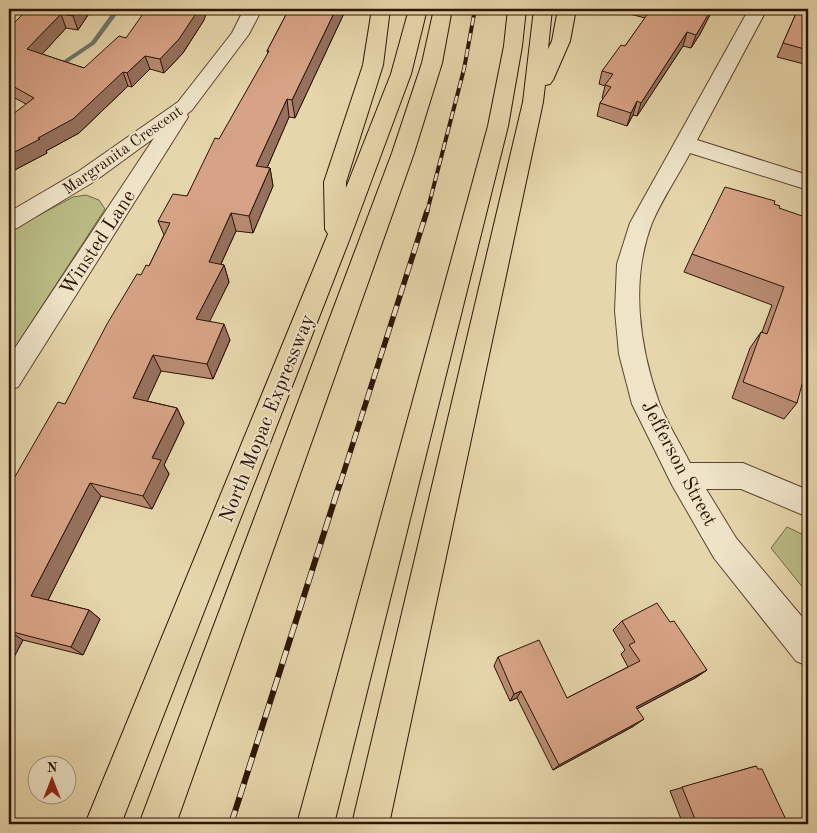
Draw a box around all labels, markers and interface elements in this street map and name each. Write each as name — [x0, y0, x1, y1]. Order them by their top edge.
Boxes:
street label: Margranita Crescent — [60, 103, 186, 198]
street label: Winsted Lane — [57, 187, 140, 299]
street label: North Mopac Expressway — [217, 311, 319, 526]
street label: Jefferson Street — [637, 398, 720, 530]
north arrow — [28, 756, 78, 806]
text: N — [47, 761, 58, 775]

